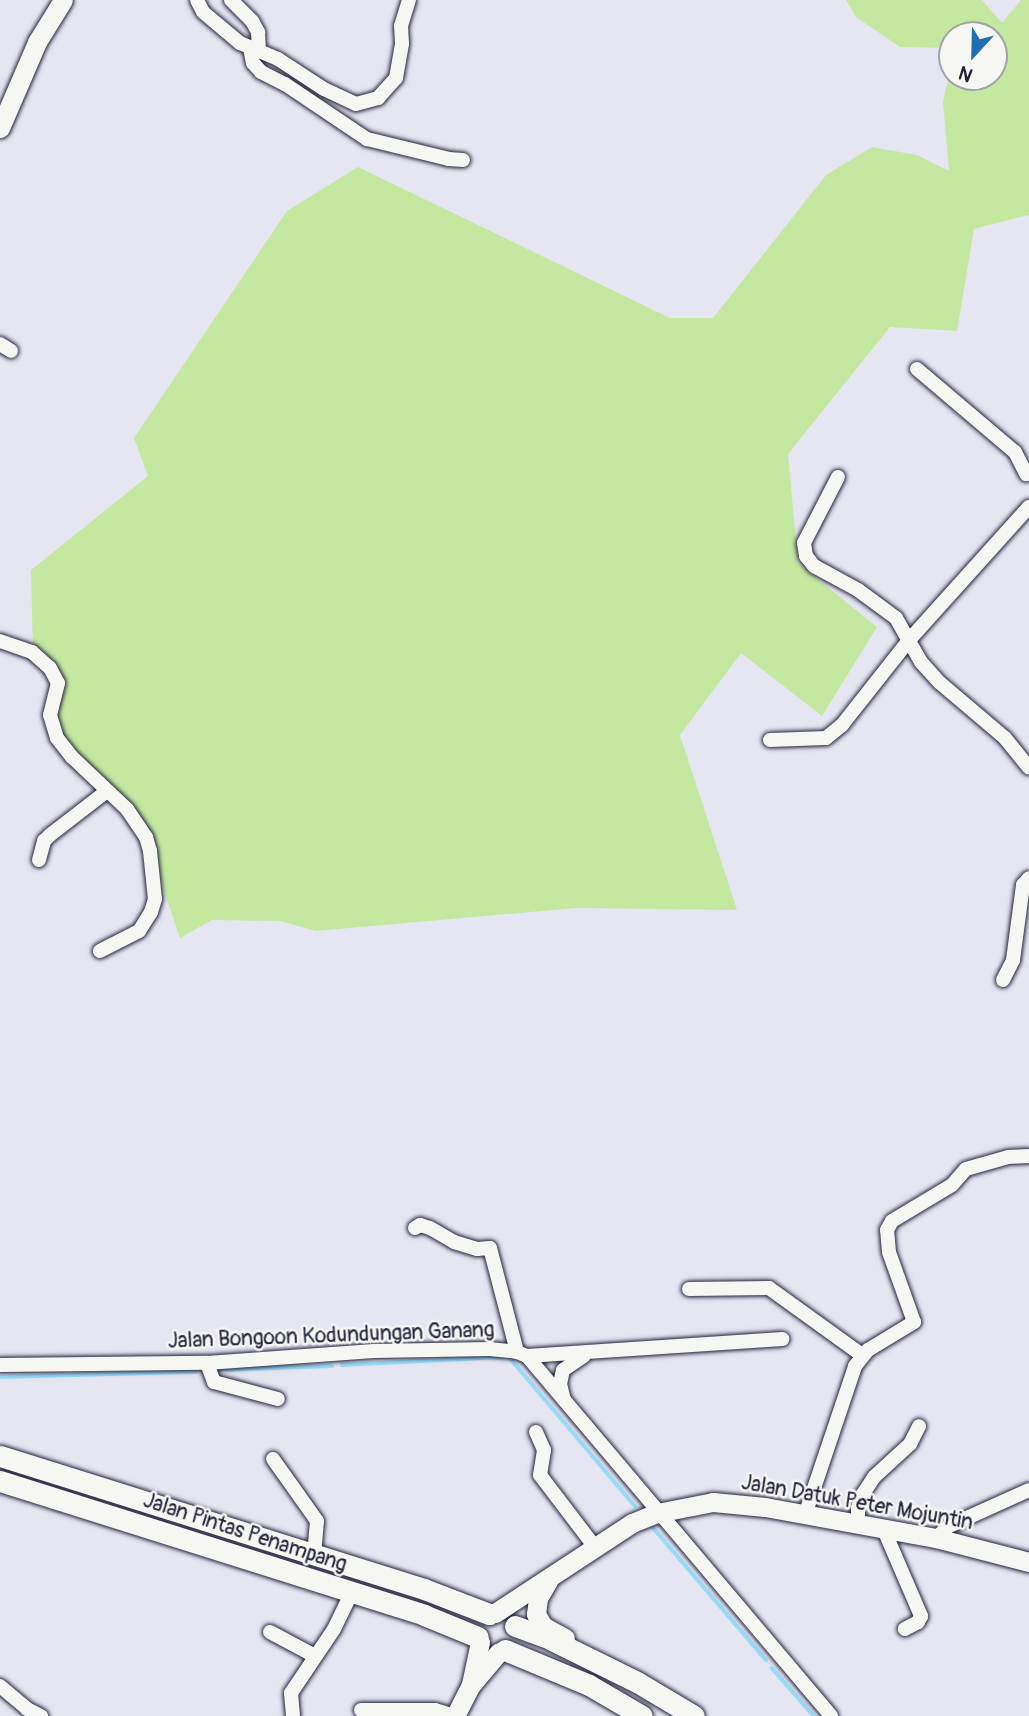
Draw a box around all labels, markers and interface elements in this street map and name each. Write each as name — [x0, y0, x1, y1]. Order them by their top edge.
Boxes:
north arrow — [938, 21, 1008, 91]
text: N — [955, 60, 976, 87]
street label: Jalan Bongoon Kodundungan Ganang — [167, 1318, 495, 1354]
street label: Jalan Datuk Peter Mojuntin — [739, 1470, 975, 1536]
street label: Jalan Pintas Penampang — [140, 1488, 350, 1578]

